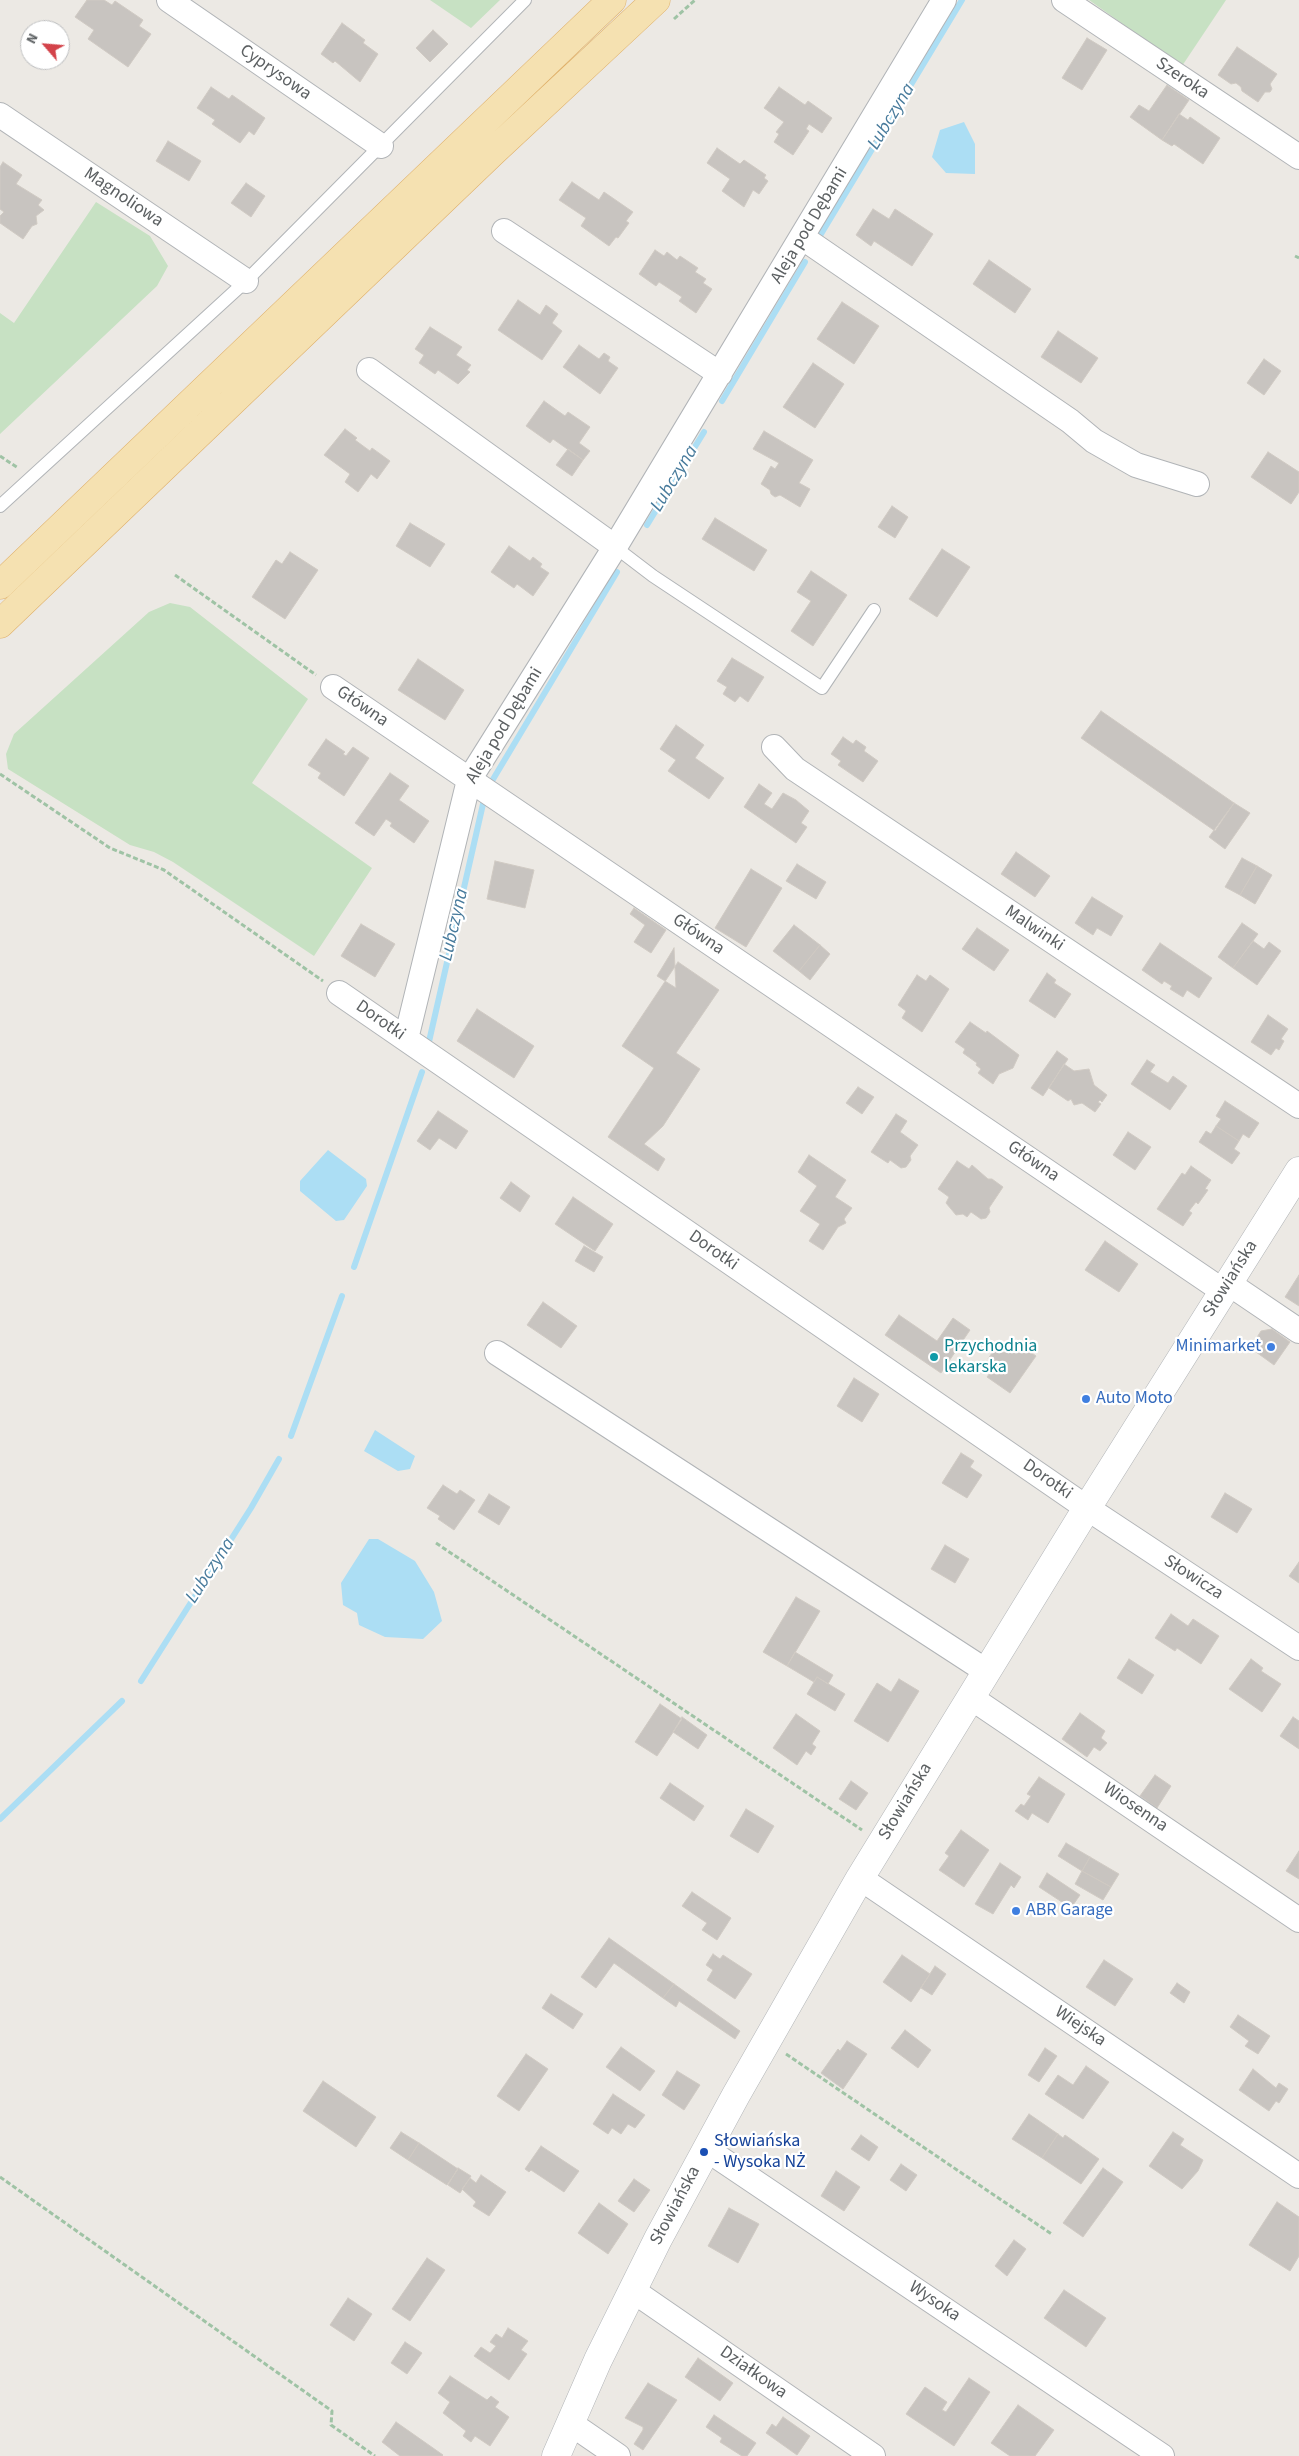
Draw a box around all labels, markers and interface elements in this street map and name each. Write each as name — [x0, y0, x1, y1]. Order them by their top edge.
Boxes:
north arrow — [20, 20, 70, 70]
text: N — [22, 30, 44, 47]
street label: Cyprysowa — [235, 40, 315, 106]
street label: Szeroka — [1151, 53, 1213, 105]
water label: Lubczyna — [863, 80, 921, 154]
street label: Magnoliowa — [79, 163, 167, 233]
street label: Aleja pod Dębami — [767, 164, 853, 288]
water label: Lubczyna — [646, 442, 704, 516]
street label: Aleja pod Dębami — [462, 664, 548, 788]
street label: Główna — [332, 682, 392, 732]
water label: Lubczyna — [436, 887, 474, 963]
street label: Malwinki — [1000, 901, 1068, 957]
street label: Główna — [668, 910, 728, 960]
street label: Dorotki — [351, 996, 409, 1046]
street label: Główna — [1003, 1137, 1063, 1187]
street label: Dorotki — [684, 1226, 742, 1276]
street label: Słowiańska — [1199, 1237, 1263, 1321]
place label: Przychodnia lekarska — [944, 1336, 1037, 1378]
place label: Minimarket — [1176, 1336, 1261, 1358]
marker: Minimarket — [1265, 1341, 1277, 1353]
marker: Przychodnia lekarska — [928, 1351, 940, 1363]
place label: Auto Moto — [1096, 1388, 1173, 1410]
marker: Auto Moto — [1080, 1393, 1092, 1405]
street label: Dorotki — [1018, 1455, 1076, 1505]
water label: Lubczyna — [181, 1534, 241, 1608]
street label: Słowicza — [1159, 1551, 1227, 1605]
street label: Słowiańska — [875, 1759, 937, 1845]
street label: Wiosenna — [1098, 1778, 1172, 1838]
place label: ABR Garage — [1026, 1900, 1113, 1922]
marker: ABR Garage — [1010, 1905, 1022, 1917]
street label: Wiejska — [1050, 2002, 1110, 2052]
place label: Słowiańska - Wysoka NŻ — [714, 2131, 806, 2174]
marker: Słowiańska - Wysoka NŻ — [698, 2146, 710, 2158]
street label: Słowiańska — [646, 2163, 706, 2249]
street label: Wysoka — [904, 2277, 964, 2327]
street label: Działkowa — [715, 2342, 791, 2404]

